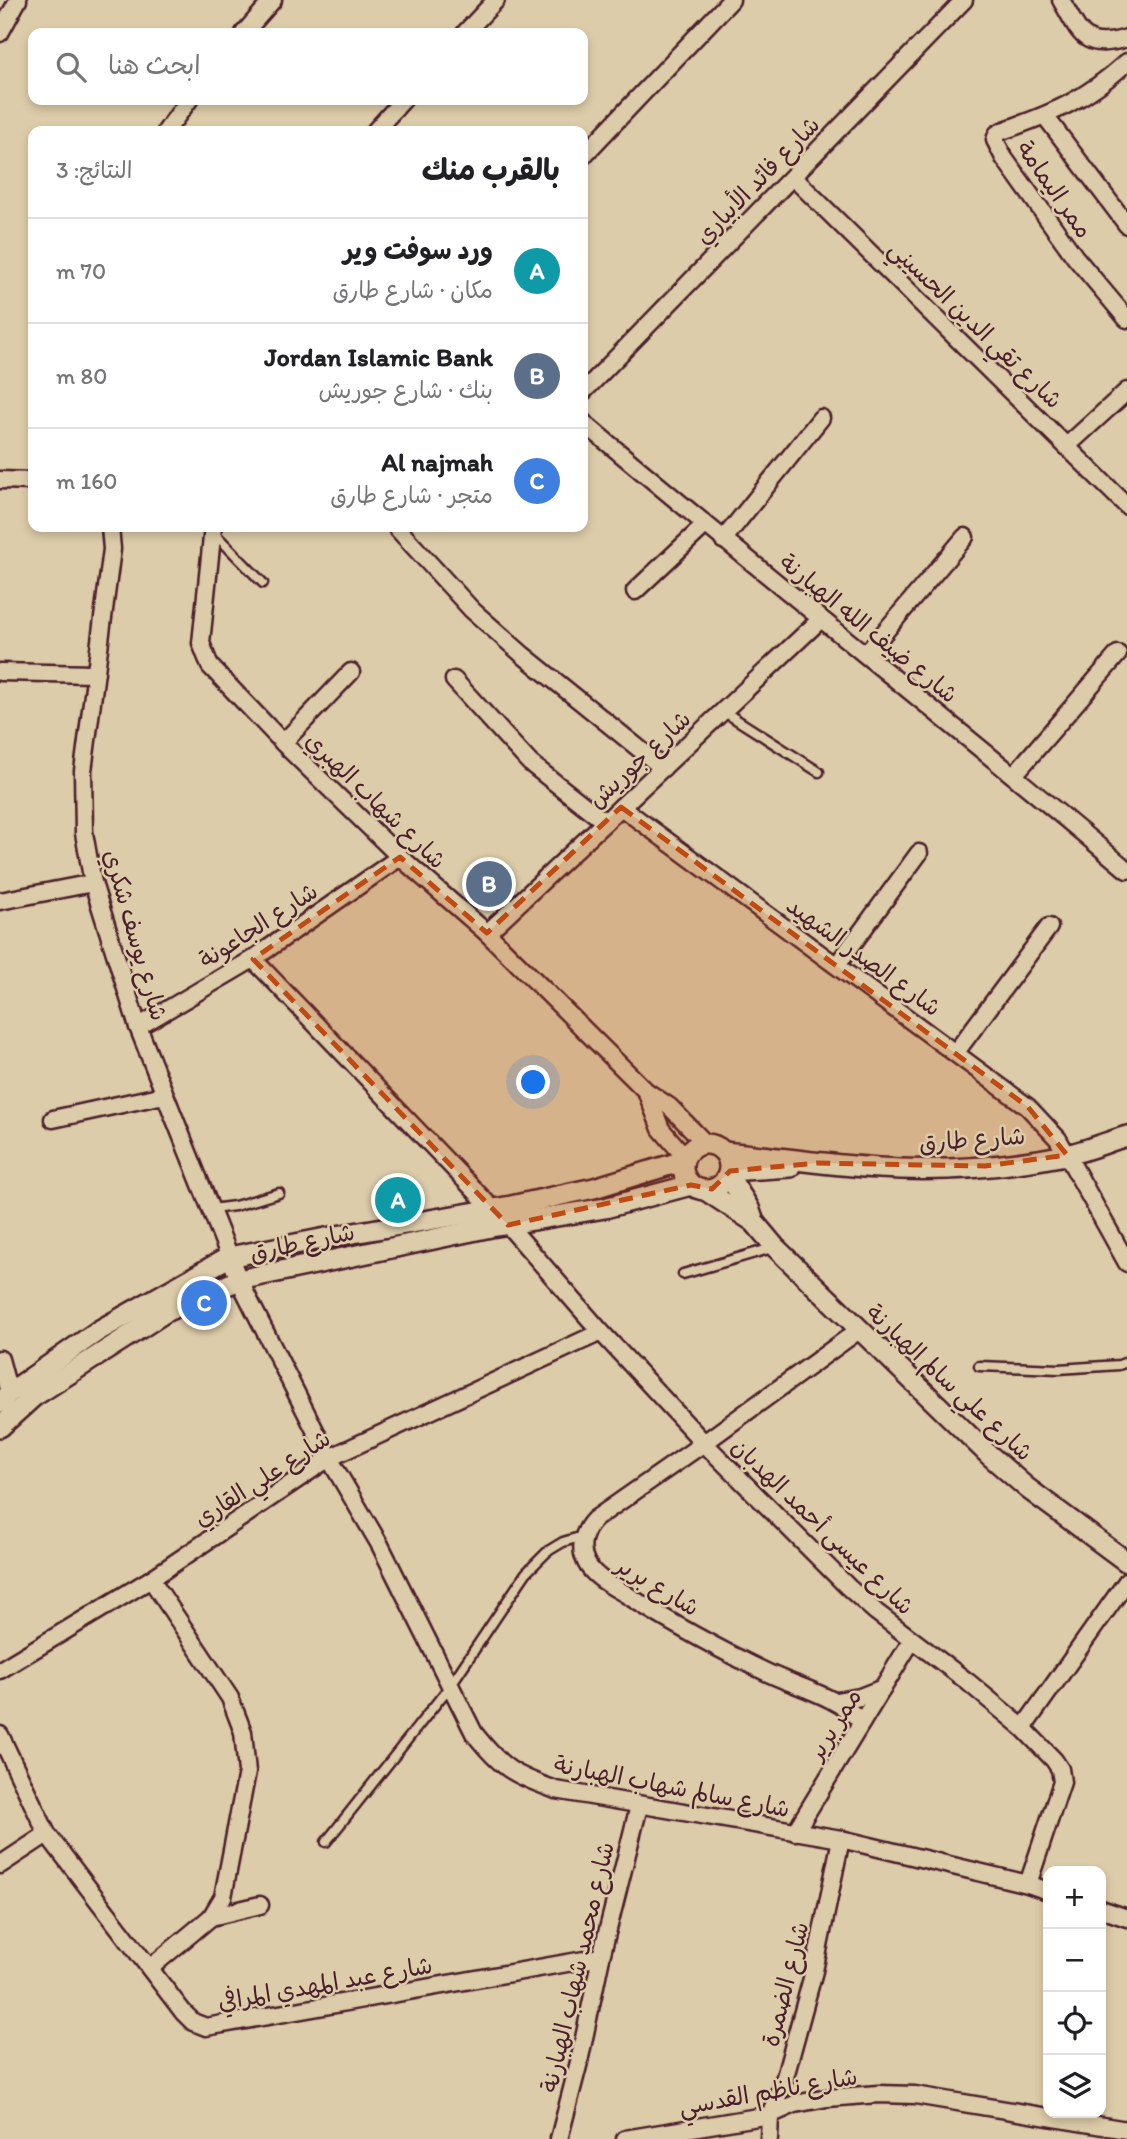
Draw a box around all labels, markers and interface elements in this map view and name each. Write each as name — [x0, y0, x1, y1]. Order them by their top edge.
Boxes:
search box — [28, 28, 588, 105]
icon: search — [52, 48, 90, 86]
text: ابحث هنا — [108, 49, 201, 81]
street label: شارع فائد الأبياري — [687, 109, 828, 252]
street label: ممر اليمامة — [1011, 135, 1099, 243]
text: بالقرب منك — [422, 151, 560, 188]
text: النتائج: 3 — [56, 156, 132, 184]
text: ورد سوفت وير — [343, 234, 493, 266]
street label: شارع تقي الدين الحسيني — [878, 234, 1069, 419]
text: 70 m — [56, 257, 106, 285]
text: A — [530, 257, 544, 285]
text: مكان · شارع طارق — [332, 276, 493, 304]
text: Jordan Islamic Bank — [264, 341, 493, 373]
text: 80 m — [56, 362, 107, 390]
text: B — [530, 362, 544, 390]
text: بنك · شارع جوريش — [318, 376, 493, 404]
text: Al najmah — [381, 446, 493, 478]
text: 160 m — [56, 467, 118, 495]
text: C — [530, 467, 544, 495]
text: متجر · شارع طارق — [330, 481, 493, 509]
street label: شارع ضيف الله الهبارنة — [772, 547, 964, 711]
street label: شارع جوريش — [582, 704, 698, 816]
street label: شارع شهاب الهبري — [298, 726, 452, 877]
street label: شارع يوسف شكري — [95, 846, 174, 1025]
pin: B — [466, 858, 512, 910]
street label: شارع الجاعونة — [193, 876, 324, 977]
street label: شارع الصدر الشهيد — [779, 890, 947, 1024]
your location — [516, 1065, 550, 1099]
street label: شارع طارق — [918, 1121, 1026, 1160]
pin: A — [375, 1174, 421, 1226]
street label: شارع طارق — [247, 1217, 358, 1270]
pin: C — [181, 1277, 227, 1329]
street label: شارع علي سالم الهبارنة — [856, 1297, 1039, 1472]
street label: شارع علي القاري — [188, 1423, 339, 1539]
street label: شارع عيسى أحمد الهدبان — [724, 1431, 920, 1623]
street label: شارع برير — [608, 1549, 705, 1625]
street label: ممر برير — [800, 1683, 867, 1767]
street label: شارع سالم شهاب الهبارنة — [551, 1749, 792, 1827]
street label: شارع محمد شهاب الهبارنة — [534, 1839, 623, 2096]
map controls — [1043, 1866, 1106, 2118]
button: + — [1043, 1866, 1106, 1929]
street label: شارع الضمرة — [755, 1919, 817, 2050]
button: − — [1043, 1929, 1106, 1992]
street label: شارع عبد المهدي المرافي — [215, 1950, 435, 2019]
button: locate — [1043, 1992, 1106, 2055]
button: layers — [1043, 2055, 1106, 2118]
street label: شارع ناظم القدسي — [677, 2061, 861, 2128]

